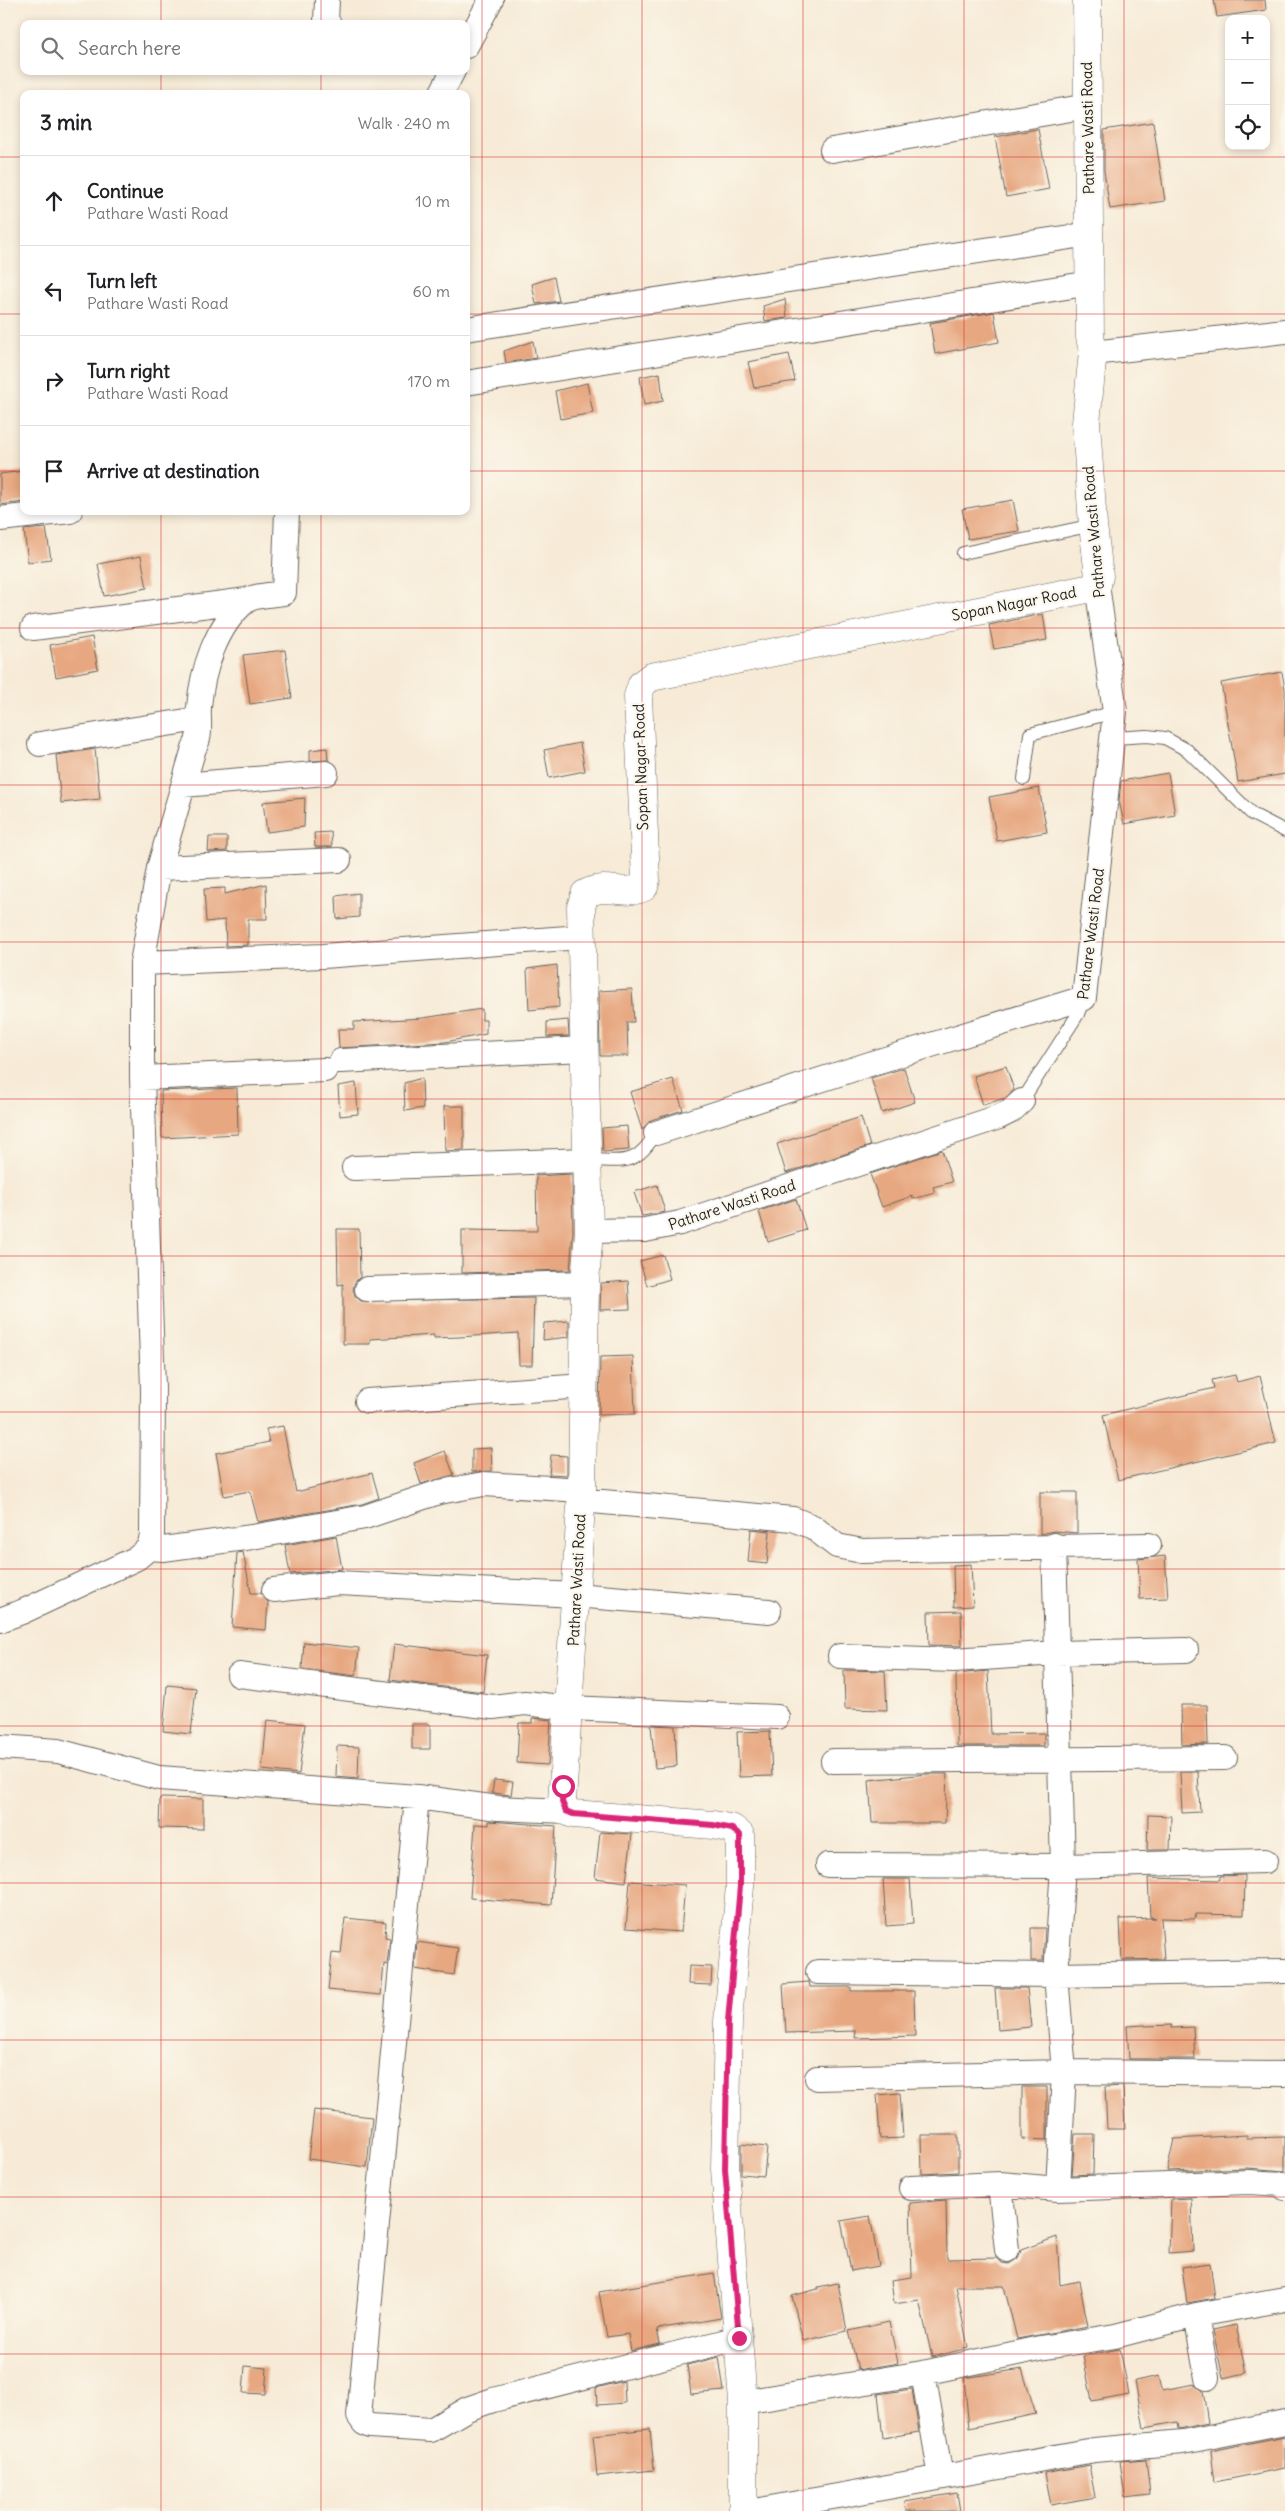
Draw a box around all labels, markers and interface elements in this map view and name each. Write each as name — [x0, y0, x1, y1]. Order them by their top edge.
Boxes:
map controls — [1225, 15, 1270, 150]
button: + — [1225, 15, 1270, 60]
search box — [20, 20, 470, 75]
icon: search — [38, 34, 66, 62]
text: Search here — [78, 36, 181, 60]
button: − — [1225, 60, 1270, 105]
street label: Pathare Wasti Road — [1077, 61, 1098, 194]
button: locate — [1225, 105, 1270, 150]
text: 3 min — [40, 109, 92, 136]
text: Walk · 240 m — [358, 113, 450, 133]
text: Continue — [87, 179, 164, 203]
icon: ahead — [40, 187, 68, 215]
text: 10 m — [415, 191, 450, 211]
text: Pathare Wasti Road — [87, 203, 228, 223]
text: Turn left — [87, 269, 157, 293]
icon: left — [40, 277, 68, 305]
text: 60 m — [412, 281, 450, 301]
text: Pathare Wasti Road — [87, 293, 228, 313]
text: Turn right — [87, 359, 170, 383]
icon: right — [40, 367, 68, 395]
text: 170 m — [407, 371, 450, 391]
text: Pathare Wasti Road — [87, 383, 228, 403]
icon: arrive — [40, 457, 68, 485]
text: Arrive at destination — [87, 459, 260, 483]
street label: Pathare Wasti Road — [1078, 465, 1109, 599]
street label: Sopan Nagar Road — [950, 582, 1078, 625]
street label: Sopan Nagar Road — [629, 703, 652, 831]
street label: Pathare Wasti Road — [1073, 867, 1108, 1001]
street label: Pathare Wasti Road — [666, 1175, 798, 1234]
street label: Pathare Wasti Road — [564, 1513, 589, 1647]
route start — [552, 1775, 575, 1798]
route end — [728, 2327, 751, 2350]

